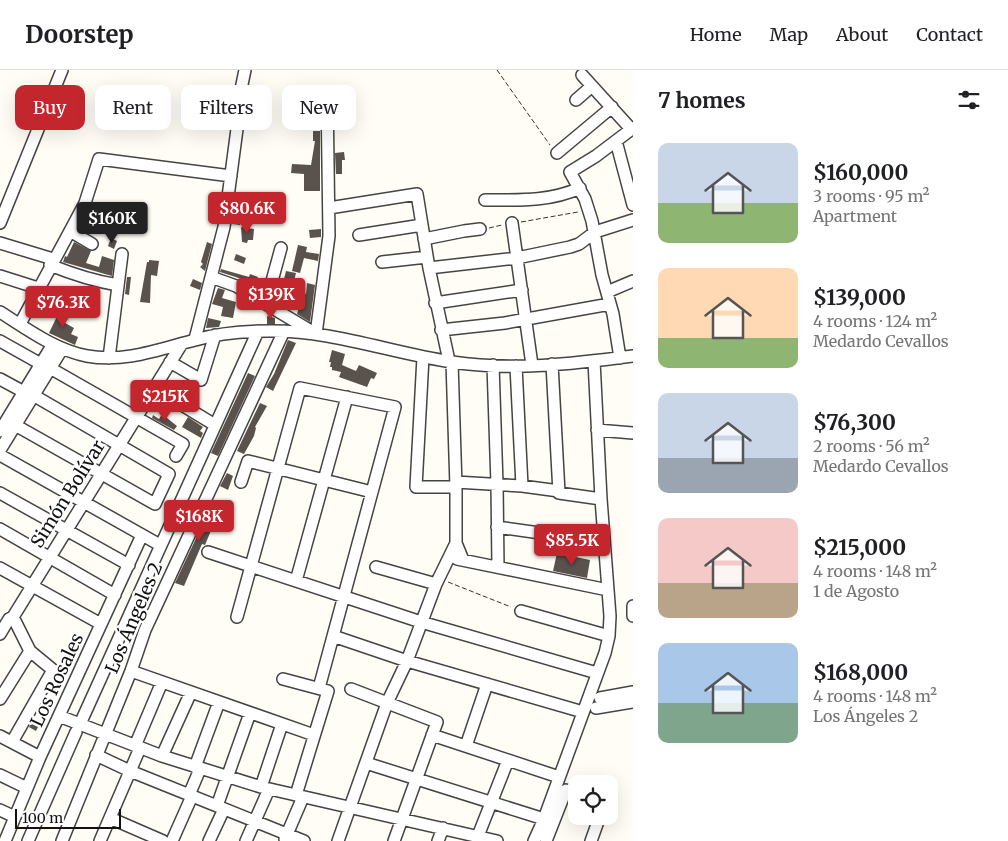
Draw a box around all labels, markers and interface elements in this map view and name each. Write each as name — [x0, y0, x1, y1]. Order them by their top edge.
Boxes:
text: Doorstep — [25, 19, 133, 50]
text: Home — [690, 23, 742, 46]
text: Map — [770, 23, 808, 46]
text: About — [836, 23, 888, 46]
text: Contact — [916, 23, 983, 46]
chip: Buy — [15, 85, 85, 130]
chip: Rent — [95, 85, 171, 130]
chip: Filters — [181, 85, 272, 130]
chip: New — [282, 85, 356, 130]
icon: filters — [955, 86, 983, 114]
text: 7 homes — [658, 87, 746, 114]
text: $160,000 — [813, 159, 908, 186]
icon: home — [698, 163, 758, 223]
text: 3 rooms · 95 m² — [813, 186, 929, 206]
pin: $80.6K — [206, 191, 288, 234]
text: $80.6K — [219, 198, 275, 218]
pin: $160K — [77, 202, 147, 244]
text: Apartment — [813, 206, 897, 226]
text: $160K — [88, 208, 136, 228]
pin: $139K — [236, 278, 306, 320]
text: $139K — [247, 284, 295, 304]
text: $139,000 — [813, 284, 906, 311]
pin: $76.3K — [22, 286, 104, 328]
icon: home — [698, 288, 758, 348]
text: $76.3K — [36, 292, 90, 312]
text: 4 rooms · 124 m² — [813, 311, 937, 331]
text: Medardo Cevallos — [813, 331, 949, 351]
pin: $215K — [130, 380, 200, 422]
text: $215K — [141, 386, 189, 406]
text: $76,300 — [813, 409, 896, 436]
icon: home — [698, 413, 758, 473]
street label: Simón Bolívar — [25, 436, 110, 552]
text: 2 rooms · 56 m² — [813, 436, 930, 456]
text: Medardo Cevallos — [813, 456, 949, 476]
pin: $168K — [164, 500, 234, 542]
text: $168K — [175, 506, 223, 526]
pin: $85.5K — [531, 524, 613, 566]
text: $85.5K — [545, 530, 599, 550]
text: $215,000 — [813, 534, 906, 561]
icon: home — [698, 538, 758, 598]
street label: Los Ángeles 2 — [100, 559, 167, 677]
text: 4 rooms · 148 m² — [813, 561, 937, 581]
text: 1 de Agosto — [813, 581, 899, 601]
street label: Los Rosales — [25, 629, 88, 730]
text: $168,000 — [813, 659, 908, 686]
icon: home — [698, 663, 758, 723]
text: 4 rooms · 148 m² — [813, 686, 937, 706]
text: Los Ángeles 2 — [813, 706, 918, 726]
map controls — [568, 775, 618, 825]
button: locate — [568, 775, 618, 825]
scale bar — [15, 806, 121, 829]
text: 100 m — [22, 809, 63, 827]

